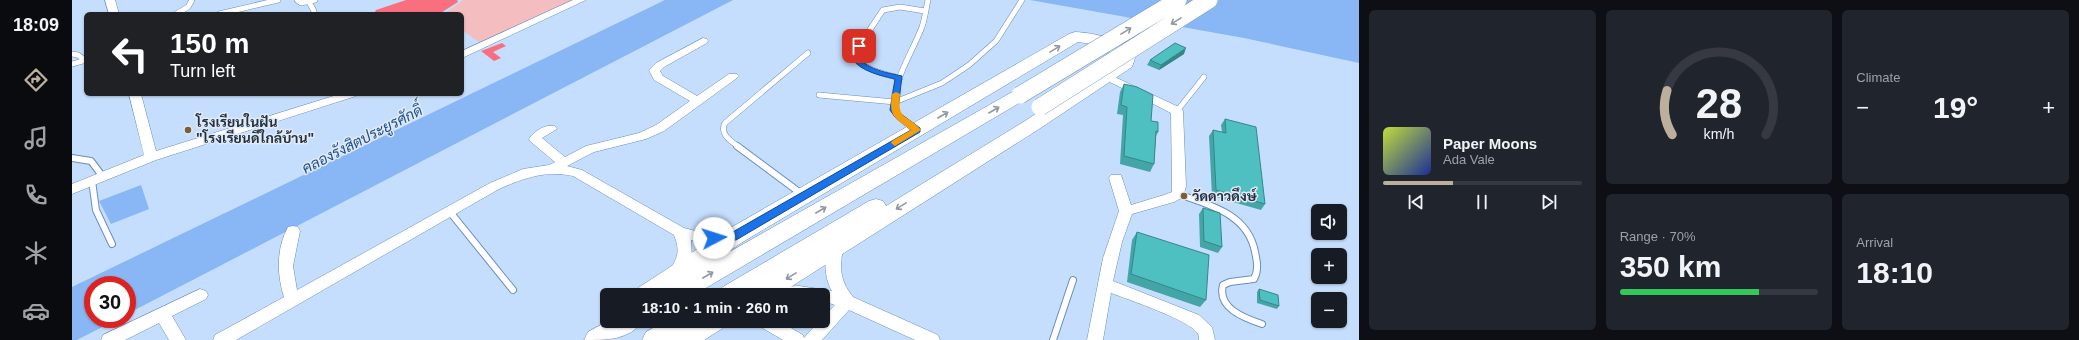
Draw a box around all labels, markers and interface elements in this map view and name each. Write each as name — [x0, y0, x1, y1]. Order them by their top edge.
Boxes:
text: 18:09 — [13, 15, 59, 35]
one-way arrow — [1171, 17, 1182, 25]
one-way arrow — [1120, 27, 1132, 35]
icon: left — [104, 28, 156, 80]
text: 150 m — [170, 28, 249, 59]
pin — [842, 29, 876, 63]
icon: arrive — [848, 35, 870, 57]
one-way arrow — [1049, 45, 1061, 53]
text: Turn left — [170, 61, 235, 81]
icon: directions — [22, 66, 50, 94]
text: Climate — [1856, 70, 1900, 85]
text: 28 — [1696, 80, 1742, 127]
text: 19° — [1933, 91, 1978, 124]
water label: คลองรังสิตประยูรศักดิ์ — [296, 94, 428, 178]
text: − — [1856, 95, 1869, 120]
text: + — [2042, 95, 2055, 120]
one-way arrow — [988, 106, 1000, 114]
one-way arrow — [937, 111, 949, 119]
place label: โรงเรียนในฝัน "โรงเรียนดีใกล้บ้าน" — [195, 113, 314, 146]
icon: music — [22, 124, 50, 152]
marker: โรงเรียนในฝัน "โรงเรียนดีใกล้บ้าน" — [183, 125, 193, 135]
text: km/h — [1704, 126, 1735, 142]
text: Paper Moons — [1443, 135, 1537, 152]
text: Ada Vale — [1443, 152, 1495, 167]
icon: phone — [22, 181, 50, 209]
place label: วัดดาวดึงษ์ — [1192, 187, 1258, 204]
marker: วัดดาวดึงษ์ — [1179, 191, 1189, 201]
icon: previous — [1405, 191, 1427, 213]
icon: pause — [1471, 191, 1493, 213]
icon: next — [1538, 191, 1560, 213]
one-way arrow — [895, 203, 907, 211]
map controls — [1311, 204, 1347, 328]
button: sound — [1311, 204, 1347, 240]
one-way arrow — [815, 206, 827, 214]
position arrow — [693, 217, 735, 259]
text: Range · 70% — [1620, 229, 1696, 244]
text: Arrival — [1856, 235, 1893, 250]
icon: climate — [22, 239, 50, 267]
button: + — [1311, 248, 1347, 284]
text: 350 km — [1620, 250, 1721, 283]
text: 18:10 — [1856, 256, 1933, 289]
one-way arrow — [702, 271, 714, 279]
one-way arrow — [785, 272, 797, 280]
speed limit sign: 30 — [84, 276, 136, 328]
button: − — [1311, 292, 1347, 328]
icon: car — [22, 297, 50, 325]
text: 18:10 · 1 min · 260 m — [642, 299, 788, 316]

